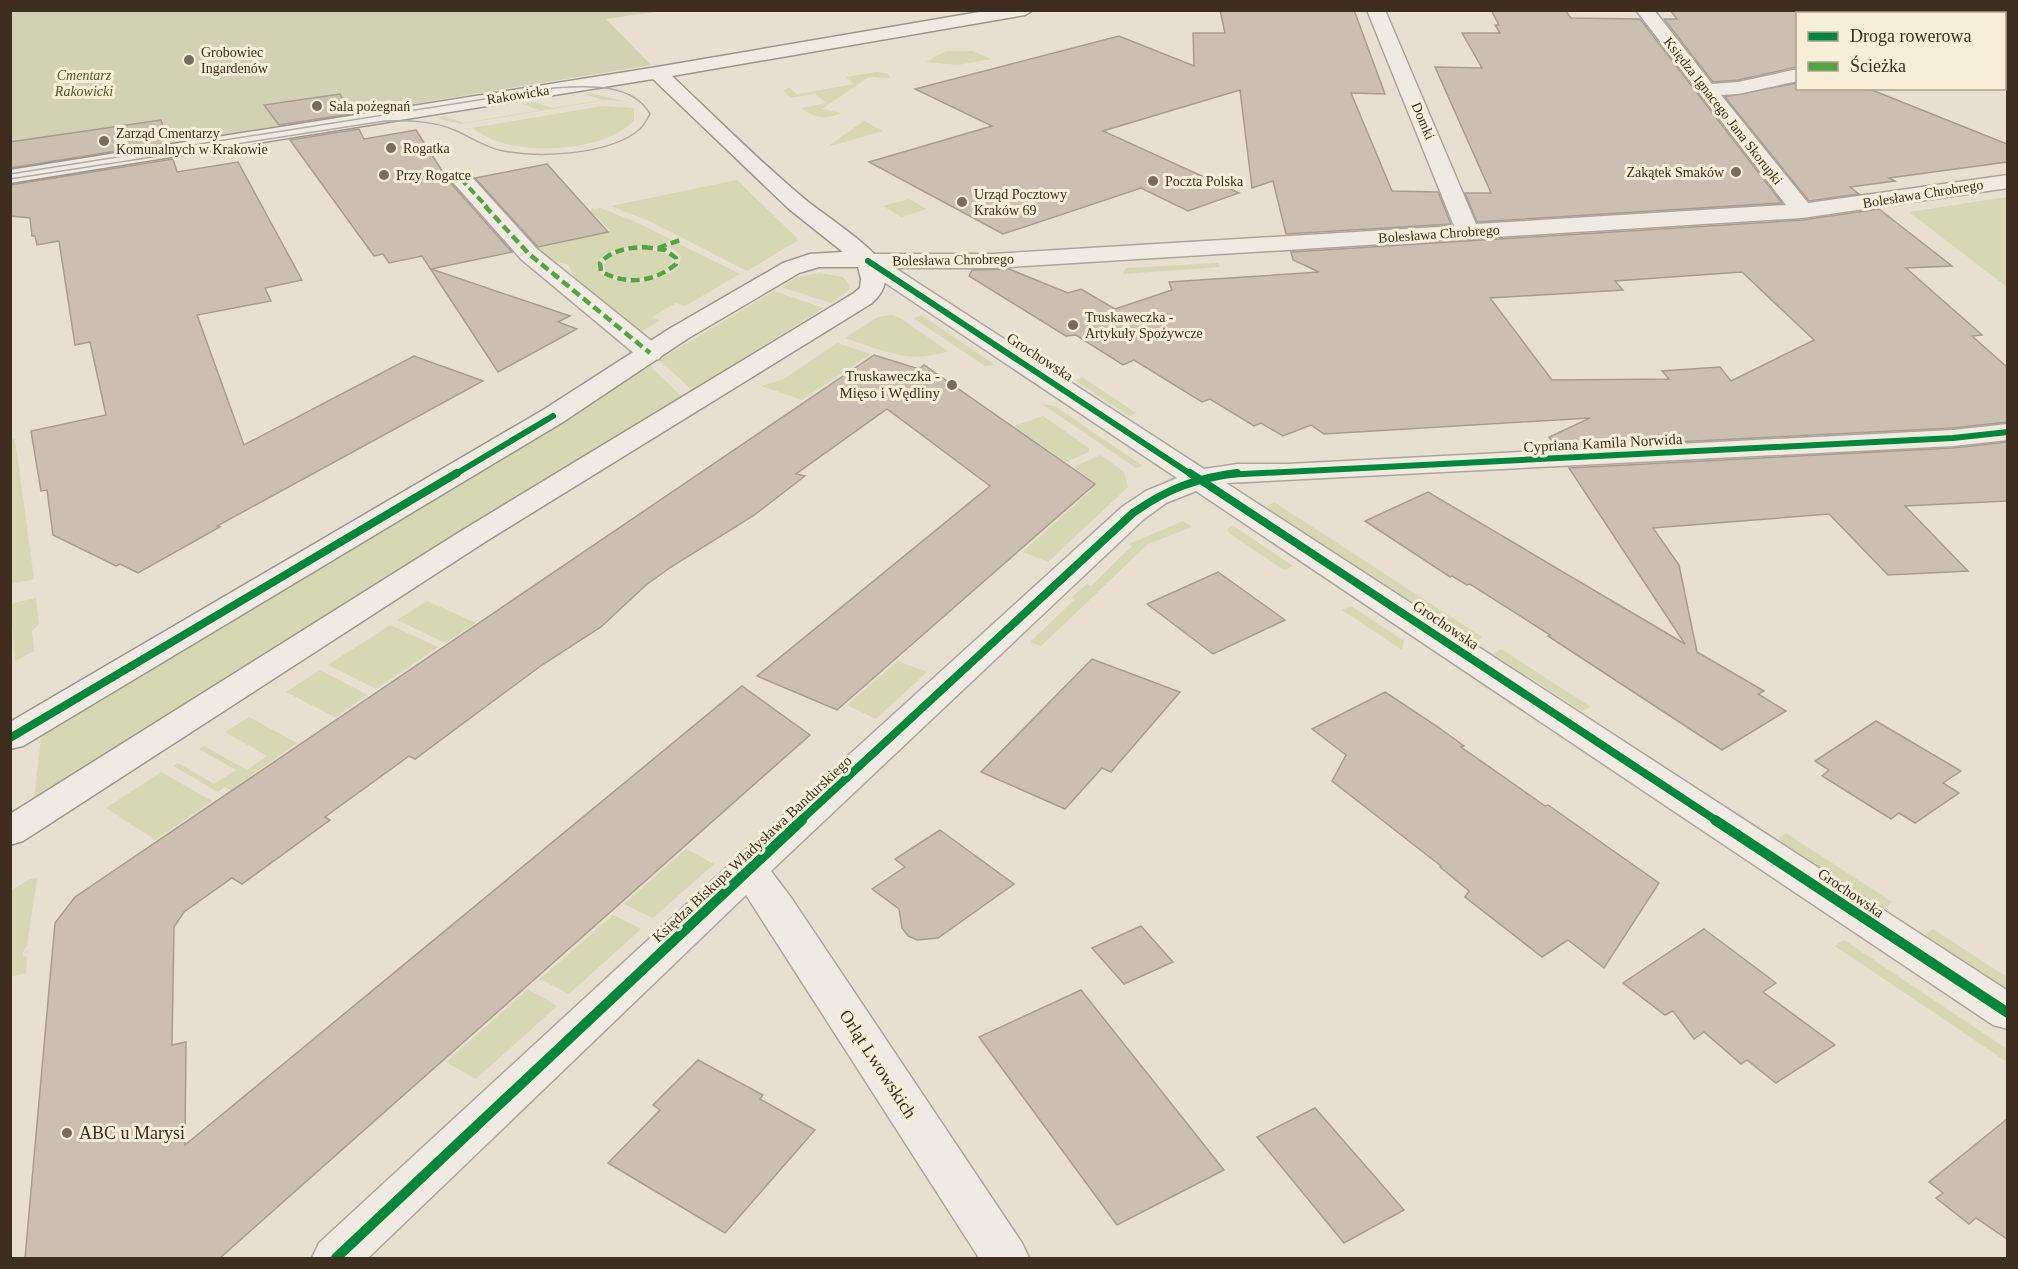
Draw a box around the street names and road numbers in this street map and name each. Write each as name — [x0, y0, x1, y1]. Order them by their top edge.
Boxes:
street label: Księdza Ignacego Jana Skorupki — [1661, 34, 1785, 188]
street label: Rakowicka — [486, 83, 551, 107]
street label: Domki — [1408, 100, 1438, 142]
street label: Bolesława Chrobrego — [1862, 177, 1984, 211]
street label: Bolesława Chrobrego — [1378, 222, 1500, 246]
street label: Bolesława Chrobrego — [892, 251, 1014, 269]
street label: Grochowska — [1004, 330, 1076, 385]
street label: Cypriana Kamila Norwida — [1523, 431, 1683, 455]
street label: Grochowska — [1410, 597, 1482, 653]
street label: Księdza Biskupa Władysława Bandurskiego — [649, 752, 855, 946]
street label: Grochowska — [1815, 865, 1887, 921]
street label: Orląt Lwowskich — [835, 1006, 921, 1122]

